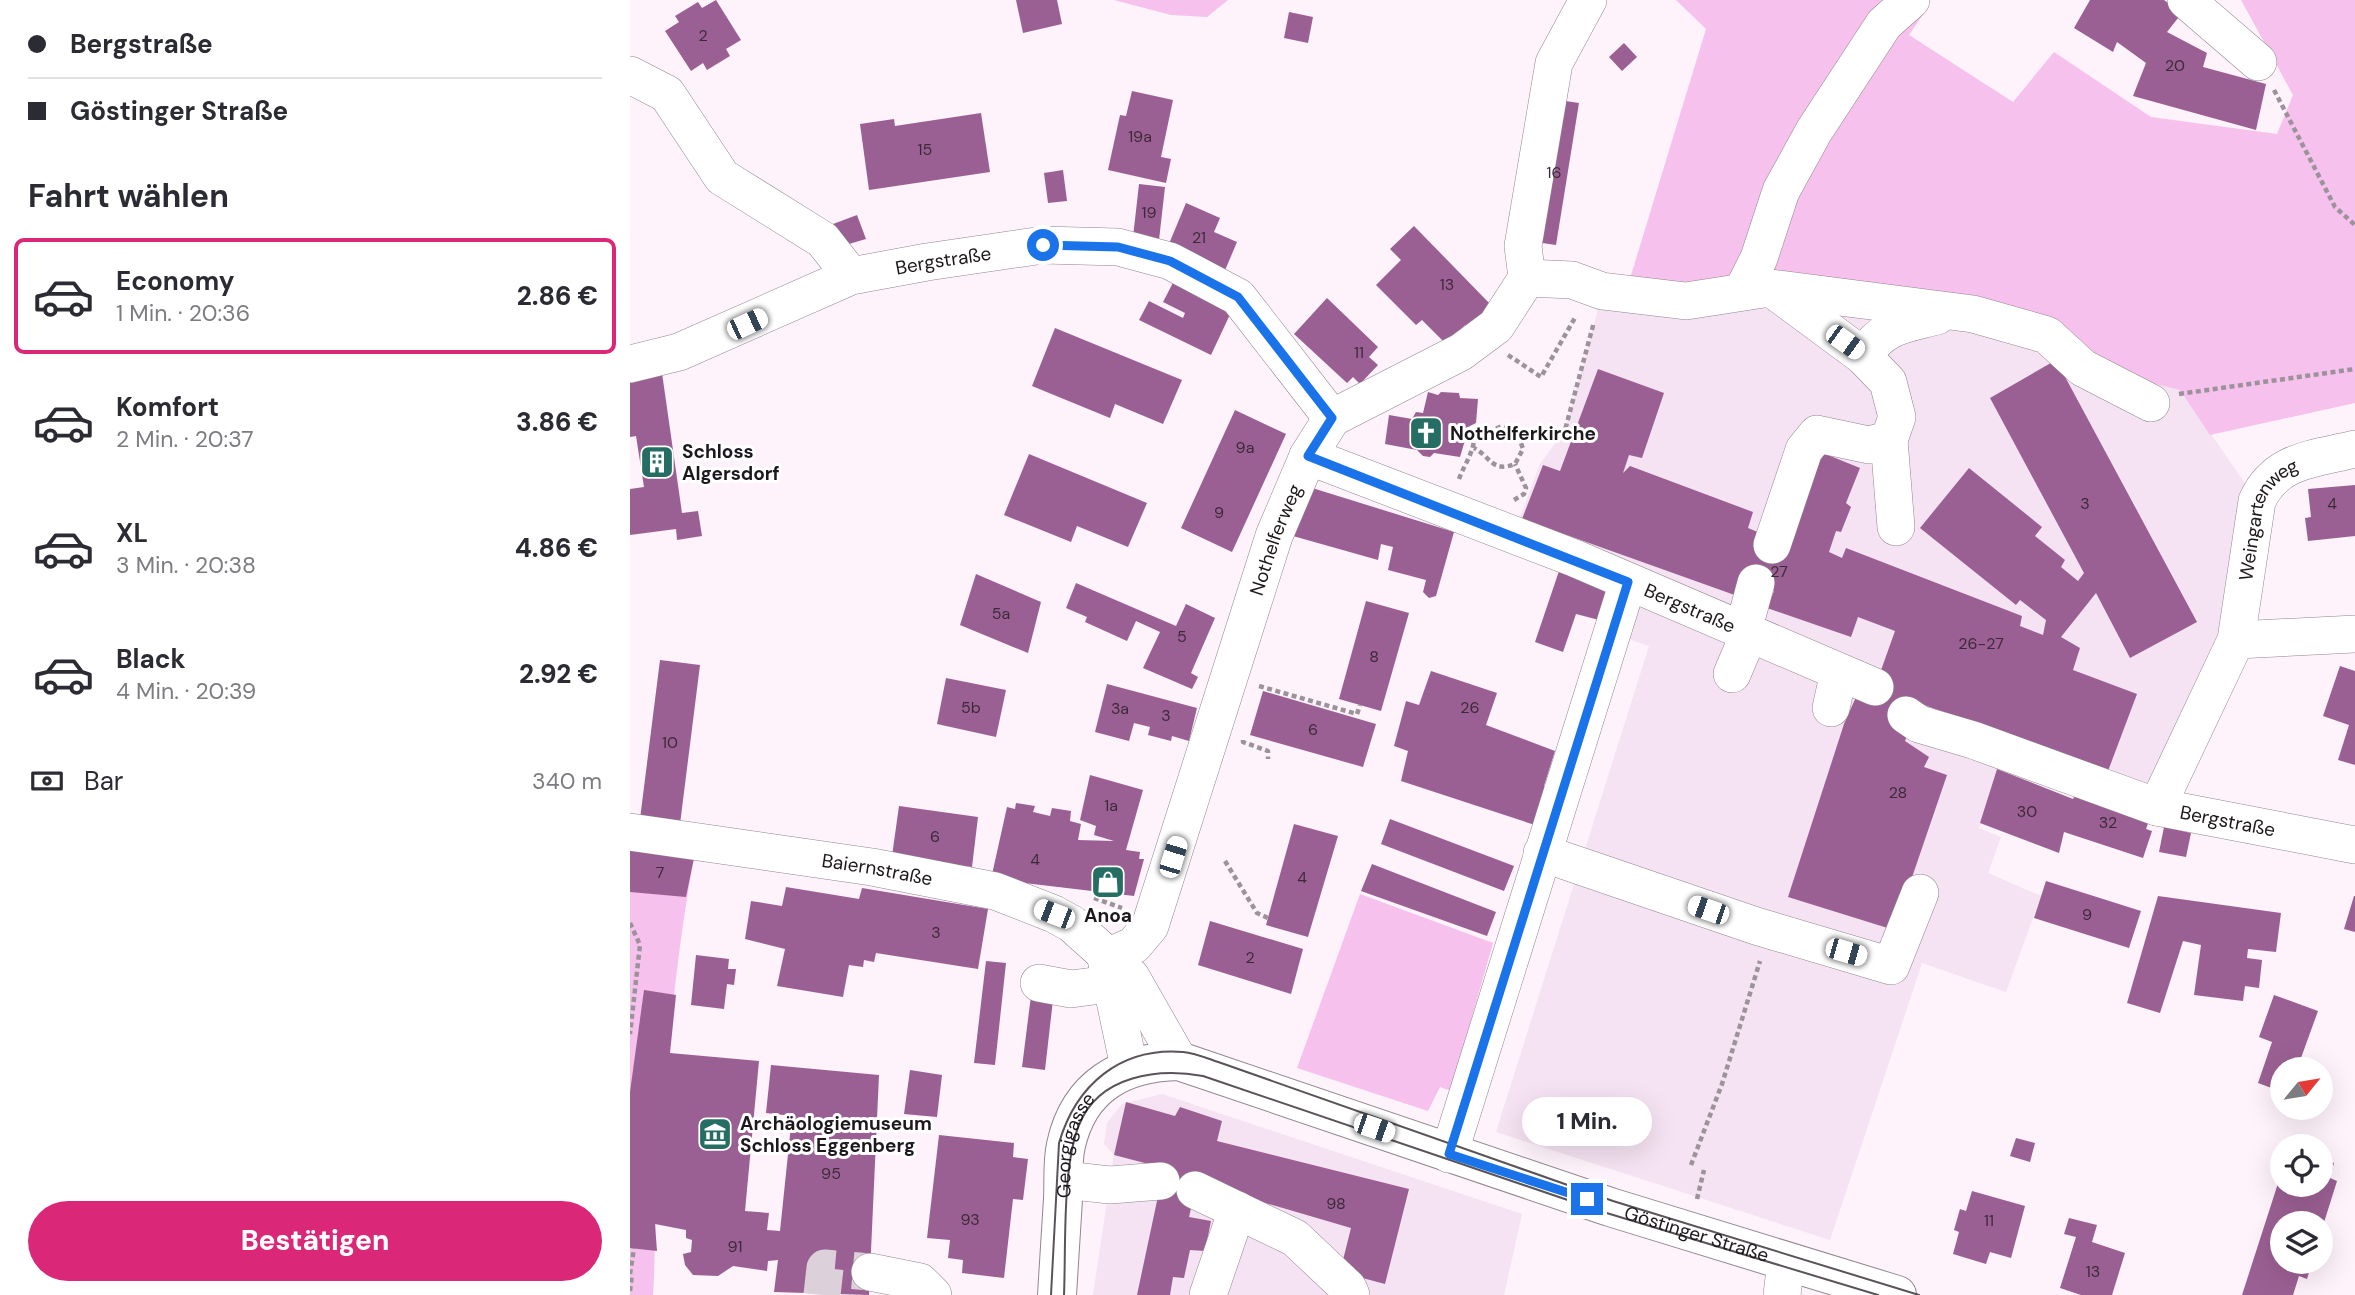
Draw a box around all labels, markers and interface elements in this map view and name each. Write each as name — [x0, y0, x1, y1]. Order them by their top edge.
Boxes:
house number: 2 — [698, 25, 708, 46]
text: Bergstraße — [70, 27, 213, 61]
house number: 20 — [2165, 55, 2185, 76]
text: Göstinger Straße — [70, 94, 288, 128]
house number: 19a — [1128, 126, 1152, 147]
house number: 15 — [918, 139, 932, 160]
house number: 16 — [1546, 162, 1562, 183]
text: Fahrt wählen — [28, 175, 229, 217]
house number: 19 — [1141, 202, 1157, 223]
house number: 21 — [1192, 227, 1206, 248]
route start — [1027, 229, 1059, 261]
street label: Bergstraße — [893, 240, 993, 280]
text: Economy — [116, 264, 234, 298]
icon: car — [32, 265, 95, 328]
house number: 13 — [1440, 274, 1454, 295]
text: 2.86 € — [517, 279, 598, 313]
text: 1 Min. · 20:36 — [116, 298, 250, 328]
car — [724, 306, 771, 342]
car — [1822, 321, 1869, 363]
house number: 11 — [1354, 342, 1364, 363]
text: Komfort — [116, 390, 219, 424]
icon: car — [32, 391, 95, 454]
text: 3.86 € — [516, 405, 598, 439]
church icon: Nothelferkirche — [1407, 414, 1445, 452]
place label: Nothelferkirche — [1450, 421, 1596, 446]
text: 2 Min. · 20:37 — [116, 424, 254, 454]
house number: 9a — [1236, 437, 1254, 458]
place label: Schloss Algersdorf — [682, 439, 780, 486]
building icon: Schloss Algersdorf — [638, 443, 676, 481]
street label: Weingartenweg — [2233, 452, 2302, 582]
street label: Nothelferweg — [1243, 480, 1307, 598]
house number: 3 — [2080, 493, 2090, 514]
house number: 4 — [2327, 493, 2337, 514]
house number: 9 — [1214, 502, 1224, 523]
text: XL — [116, 516, 148, 550]
icon: car — [32, 517, 95, 580]
text: 4.86 € — [515, 531, 598, 565]
text: 3 Min. · 20:38 — [116, 550, 256, 580]
house number: 27 — [1770, 561, 1788, 582]
street label: Bergstraße — [1641, 577, 1739, 638]
house number: 5a — [992, 603, 1010, 624]
house number: 5 — [1177, 626, 1187, 647]
house number: 26-27 — [1958, 633, 2004, 654]
text: Black — [116, 642, 186, 676]
icon: car — [32, 643, 95, 706]
house number: 8 — [1369, 646, 1379, 667]
text: 2.92 € — [519, 657, 598, 691]
text: 4 Min. · 20:39 — [116, 676, 256, 706]
house number: 5b — [961, 697, 981, 718]
house number: 26 — [1460, 697, 1480, 718]
house number: 3a — [1111, 698, 1129, 719]
house number: 3 — [1161, 705, 1171, 726]
house number: 6 — [1308, 719, 1318, 740]
house number: 10 — [662, 732, 678, 753]
icon: cash — [28, 762, 66, 800]
text: Bar — [84, 764, 123, 798]
text: 340 m — [532, 766, 602, 796]
house number: 28 — [1889, 782, 1907, 803]
house number: 1a — [1104, 795, 1118, 816]
street label: Bergstraße — [2178, 799, 2278, 842]
house number: 30 — [2017, 801, 2037, 822]
house number: 32 — [2099, 812, 2117, 833]
house number: 6 — [930, 826, 940, 847]
car — [1157, 834, 1190, 880]
street label: Baiernstraße — [820, 847, 935, 891]
house number: 4 — [1030, 849, 1040, 870]
house number: 7 — [656, 862, 664, 883]
shop icon: Anoa — [1089, 863, 1127, 901]
house number: 4 — [1297, 867, 1307, 888]
car — [1685, 893, 1732, 927]
car — [1031, 897, 1078, 931]
place label: Anoa — [1084, 903, 1132, 928]
house number: 9 — [2082, 904, 2092, 925]
house number: 3 — [931, 922, 941, 943]
car — [1823, 936, 1870, 968]
house number: 2 — [1245, 947, 1255, 968]
north arrow — [2270, 1057, 2333, 1120]
map controls — [2270, 1057, 2333, 1274]
street label: Georgigasse — [1051, 1087, 1100, 1198]
callout: 1 Min. — [1522, 1098, 1652, 1146]
text: 1 Min. — [1557, 1106, 1617, 1136]
place label: Archäologiemuseum Schloss Eggenberg — [740, 1111, 932, 1158]
car — [1351, 1111, 1398, 1145]
museum icon: Archäologiemuseum Schloss Eggenberg — [696, 1115, 734, 1153]
button: locate — [2270, 1134, 2333, 1197]
house number: 95 — [821, 1163, 841, 1184]
route end — [1571, 1183, 1603, 1215]
house number: 98 — [1326, 1193, 1346, 1214]
street label: Göstinger Straße — [1621, 1200, 1772, 1268]
button: Bestätigen — [28, 1201, 602, 1281]
house number: 93 — [960, 1209, 980, 1230]
house number: 11 — [1984, 1210, 1994, 1231]
button: layers — [2270, 1211, 2333, 1274]
house number: 91 — [728, 1236, 742, 1257]
house number: 13 — [2086, 1261, 2100, 1282]

